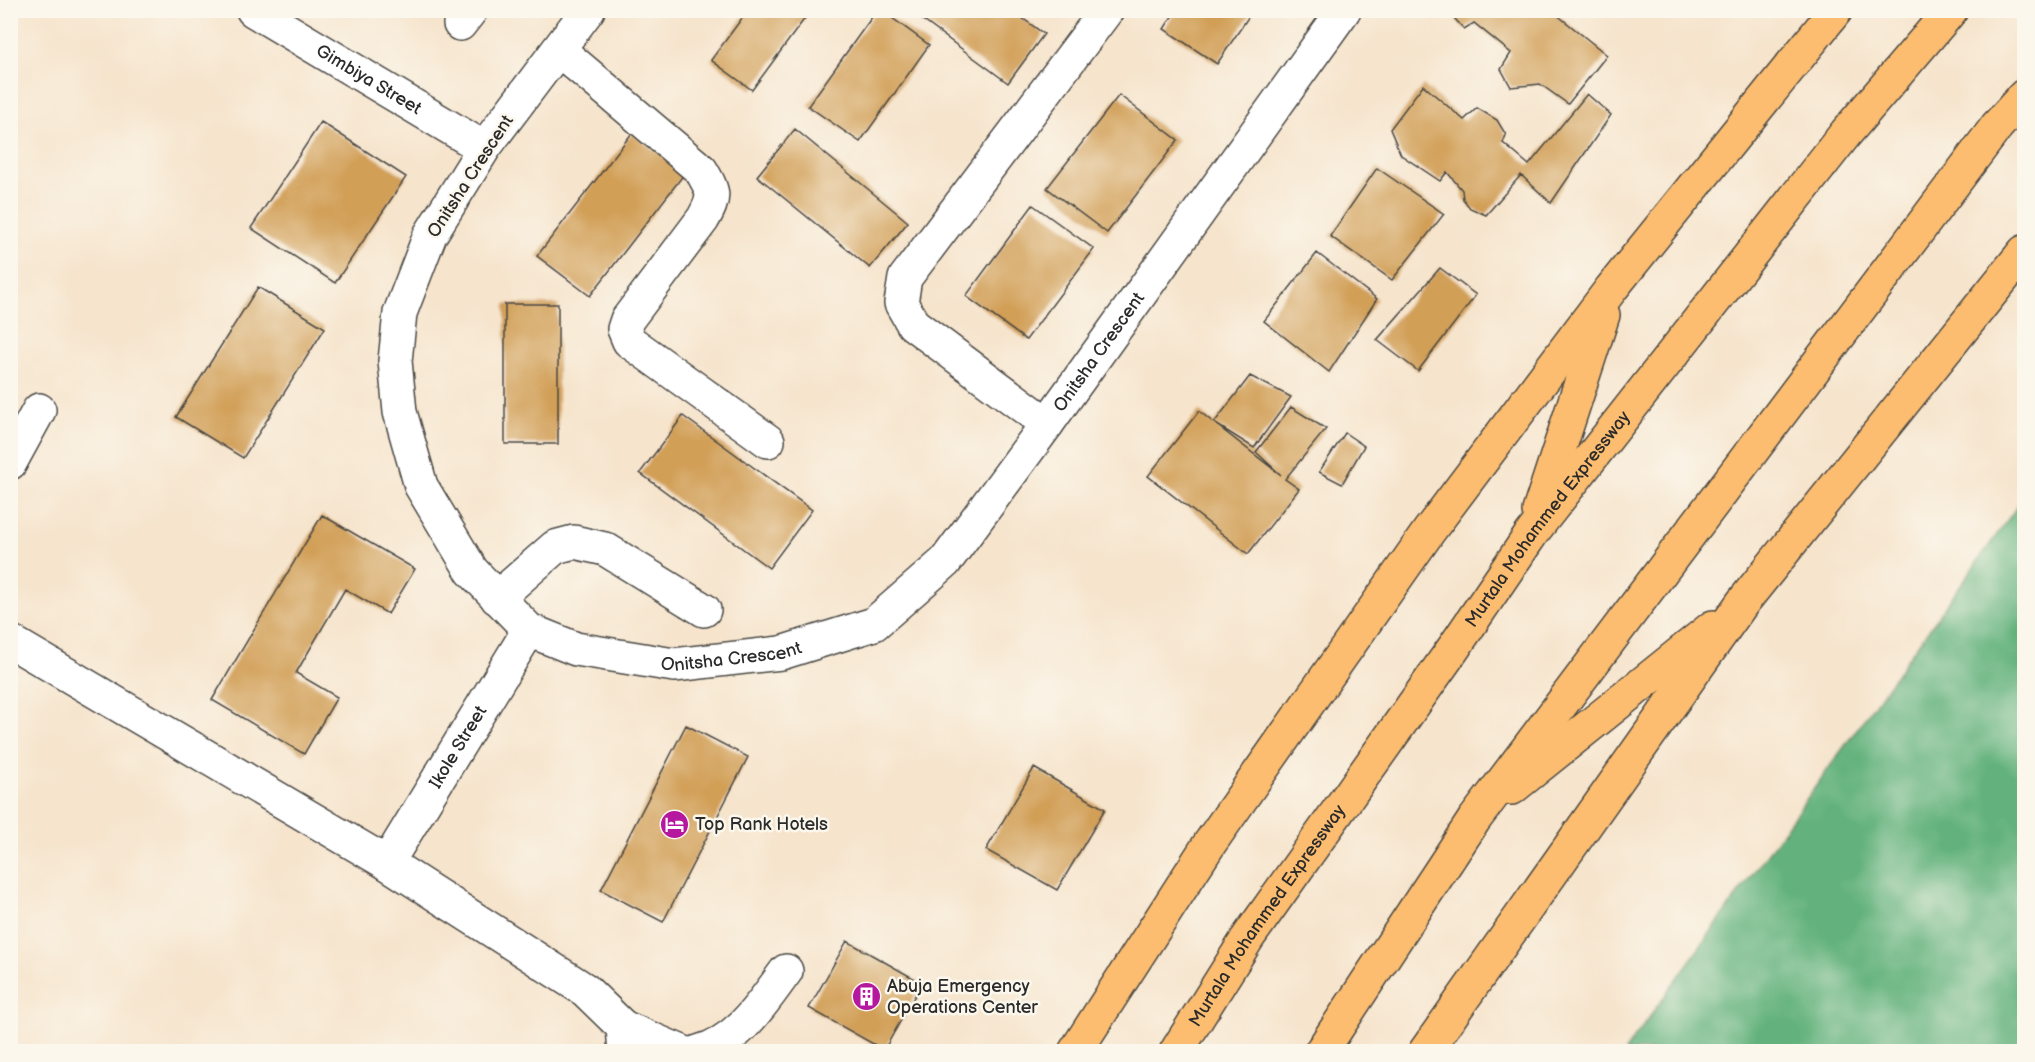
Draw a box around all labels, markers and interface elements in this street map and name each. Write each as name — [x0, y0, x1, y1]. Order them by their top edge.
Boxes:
street label: Gimbiya Street — [312, 40, 425, 119]
street label: Onitsha Crescent — [423, 111, 518, 241]
street label: Onitsha Crescent — [1049, 288, 1149, 416]
street label: Murtala Mohammed Expressway — [1461, 406, 1635, 631]
street label: Onitsha Crescent — [659, 637, 805, 676]
street label: Ikole Street — [425, 702, 492, 792]
street label: Murtala Mohammed Expressway — [1185, 800, 1350, 1031]
hotel icon: Top Rank Hotels — [658, 808, 690, 840]
place label: Top Rank Hotels — [695, 814, 828, 835]
place label: Abuja Emergency Operations Center — [887, 976, 1038, 1018]
building icon: Abuja Emergency Operations Center — [850, 980, 882, 1012]

